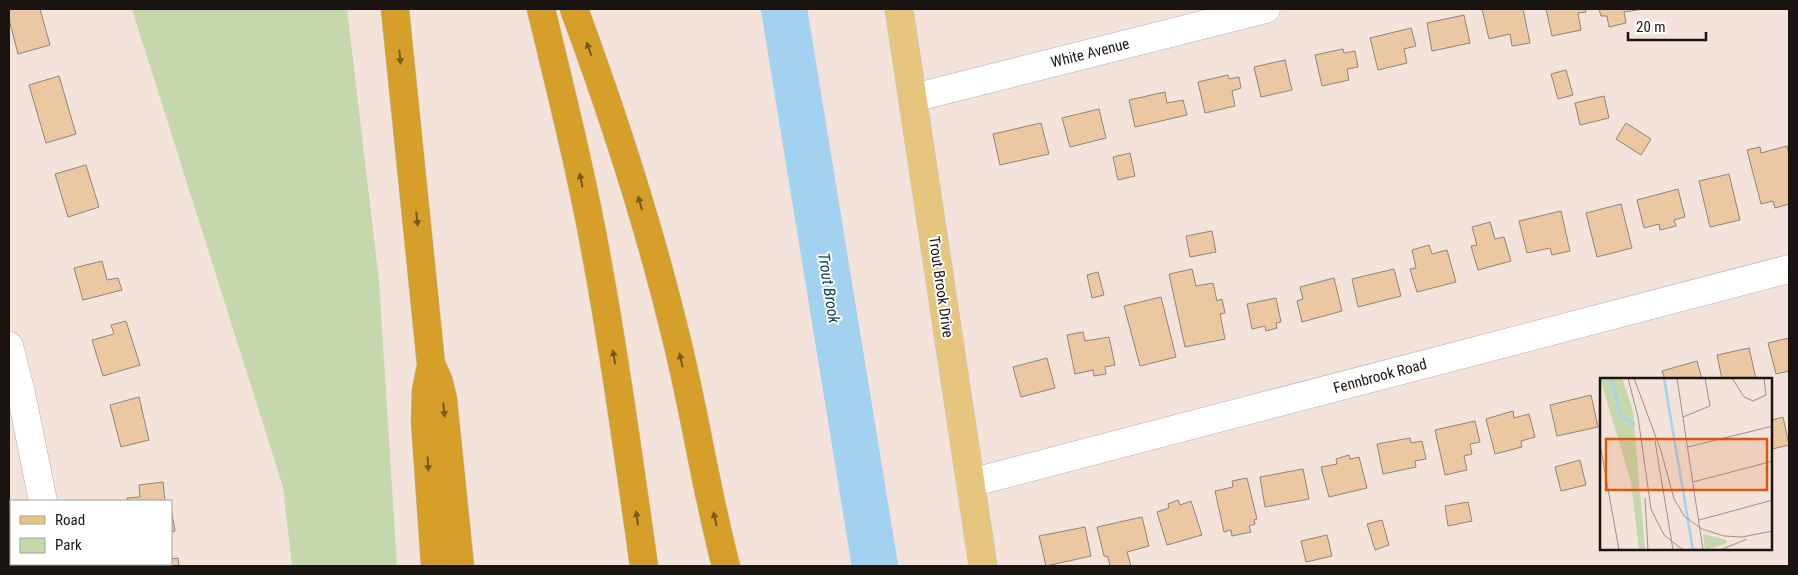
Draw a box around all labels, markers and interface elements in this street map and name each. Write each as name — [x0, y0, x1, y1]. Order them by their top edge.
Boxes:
scale bar — [1628, 10, 1706, 42]
text: 20 m — [1636, 18, 1666, 36]
street label: White Avenue — [1049, 35, 1131, 71]
one-way arrow — [585, 41, 592, 56]
one-way arrow — [396, 50, 404, 66]
one-way arrow — [577, 173, 585, 188]
one-way arrow — [636, 195, 644, 210]
one-way arrow — [413, 211, 421, 227]
street label: Trout Brook Drive — [925, 235, 957, 339]
water label: Trout Brook — [814, 251, 844, 326]
one-way arrow — [610, 349, 618, 365]
one-way arrow — [677, 352, 685, 367]
street label: Fennbrook Road — [1331, 355, 1429, 397]
inset map — [1600, 378, 1773, 550]
one-way arrow — [440, 402, 448, 418]
one-way arrow — [424, 456, 432, 472]
legend — [10, 500, 172, 565]
one-way arrow — [633, 510, 641, 526]
text: Road — [55, 511, 85, 529]
one-way arrow — [711, 511, 719, 526]
text: Park — [55, 536, 82, 554]

